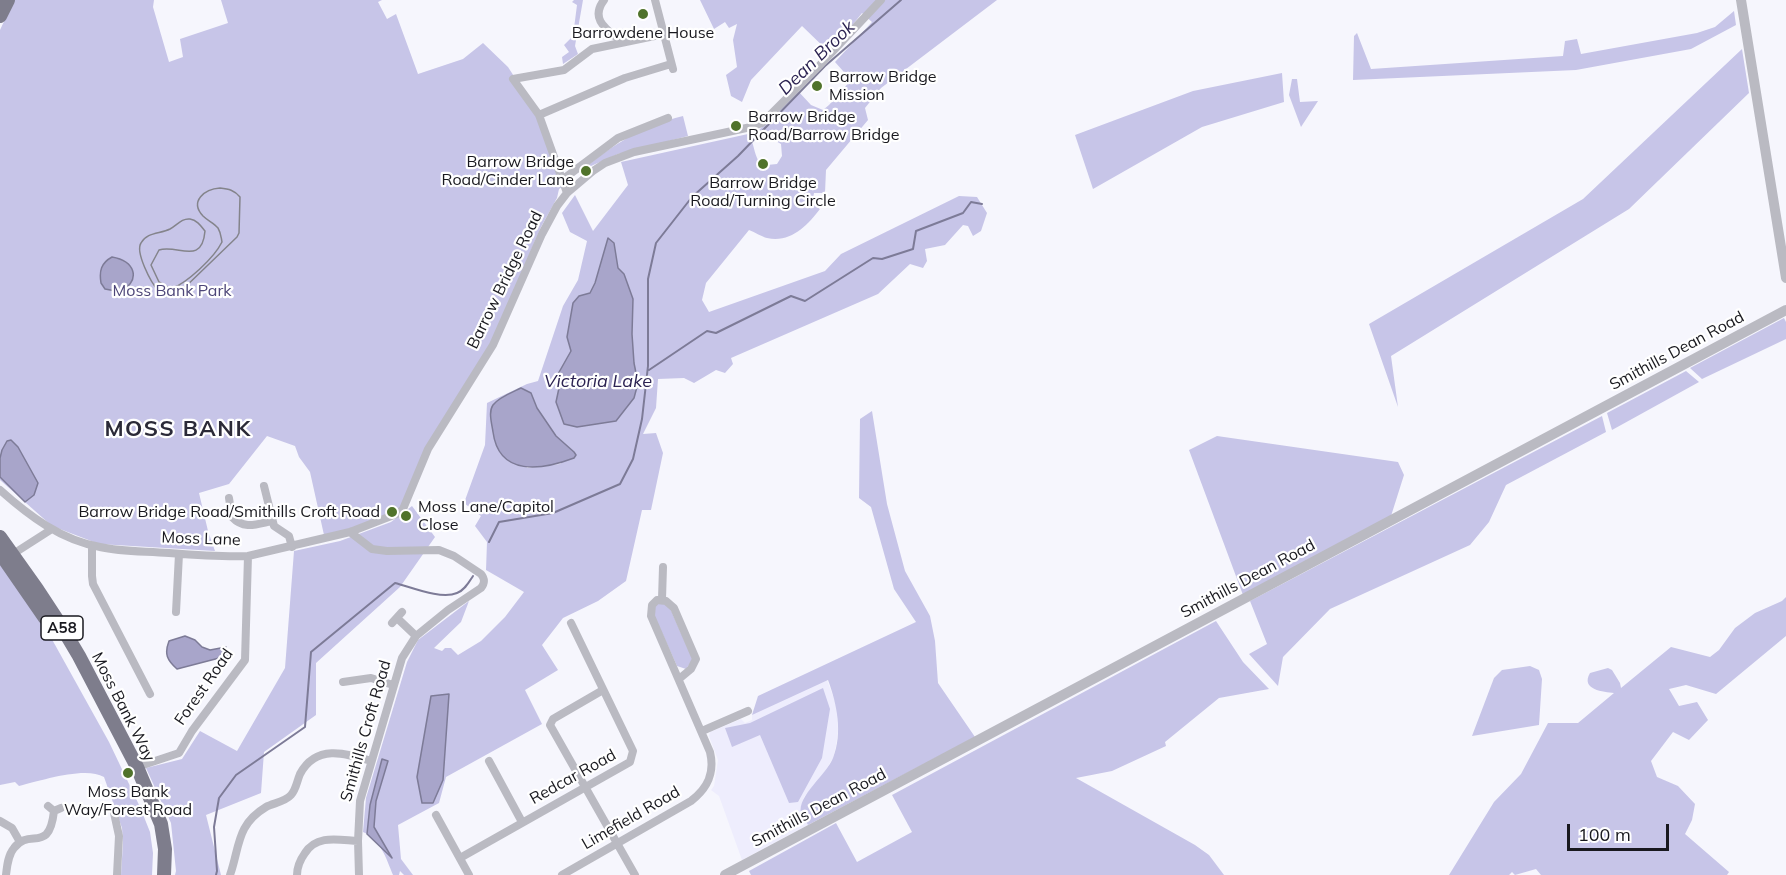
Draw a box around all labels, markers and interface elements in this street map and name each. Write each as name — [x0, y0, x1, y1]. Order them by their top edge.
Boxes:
marker: Barrowdene House — [636, 7, 650, 21]
water label: Dean Brook — [774, 16, 860, 100]
place label: Barrowdene House — [572, 23, 714, 43]
place label: Barrow Bridge Mission — [829, 67, 937, 105]
marker: Barrow Bridge Mission — [810, 79, 824, 93]
place label: Barrow Bridge Road/Barrow Bridge — [748, 107, 899, 145]
marker: Barrow Bridge Road/Barrow Bridge — [729, 119, 743, 133]
place label: Barrow Bridge Road/Cinder Lane — [442, 152, 574, 190]
marker: Barrow Bridge Road/Turning Circle — [756, 157, 770, 171]
marker: Barrow Bridge Road/Cinder Lane — [579, 164, 593, 178]
place label: Barrow Bridge Road/Turning Circle — [690, 173, 836, 211]
street label: Barrow Bridge Road — [463, 208, 547, 352]
park label: Moss Bank Park — [113, 281, 231, 301]
street label: Smithills Dean Road — [1607, 307, 1747, 395]
water label: Victoria Lake — [544, 371, 652, 393]
district label: MOSS BANK — [104, 416, 252, 442]
place label: Moss Lane/Capitol Close — [418, 497, 554, 535]
place label: Barrow Bridge Road/Smithills Croft Road — [78, 502, 380, 522]
marker: Barrow Bridge Road/Smithills Croft Road — [385, 505, 399, 519]
marker: Moss Lane/Capitol Close — [399, 509, 413, 523]
street label: Moss Lane — [161, 528, 241, 550]
street label: Smithills Dean Road — [1178, 535, 1318, 623]
road number: A58 — [41, 616, 83, 640]
street label: Forest Road — [171, 645, 237, 729]
street label: Moss Bank Way — [87, 649, 159, 765]
street label: Smithills Croft Road — [337, 658, 395, 804]
street label: Redcar Road — [526, 745, 620, 809]
street label: Smithills Dean Road — [749, 764, 889, 852]
marker: Moss Bank Way/Forest Road — [121, 766, 135, 780]
place label: Moss Bank Way/Forest Road — [64, 782, 192, 820]
street label: Limefield Road — [579, 782, 683, 854]
scale bar — [1570, 812, 1672, 850]
text: 100 m — [1578, 823, 1631, 846]

